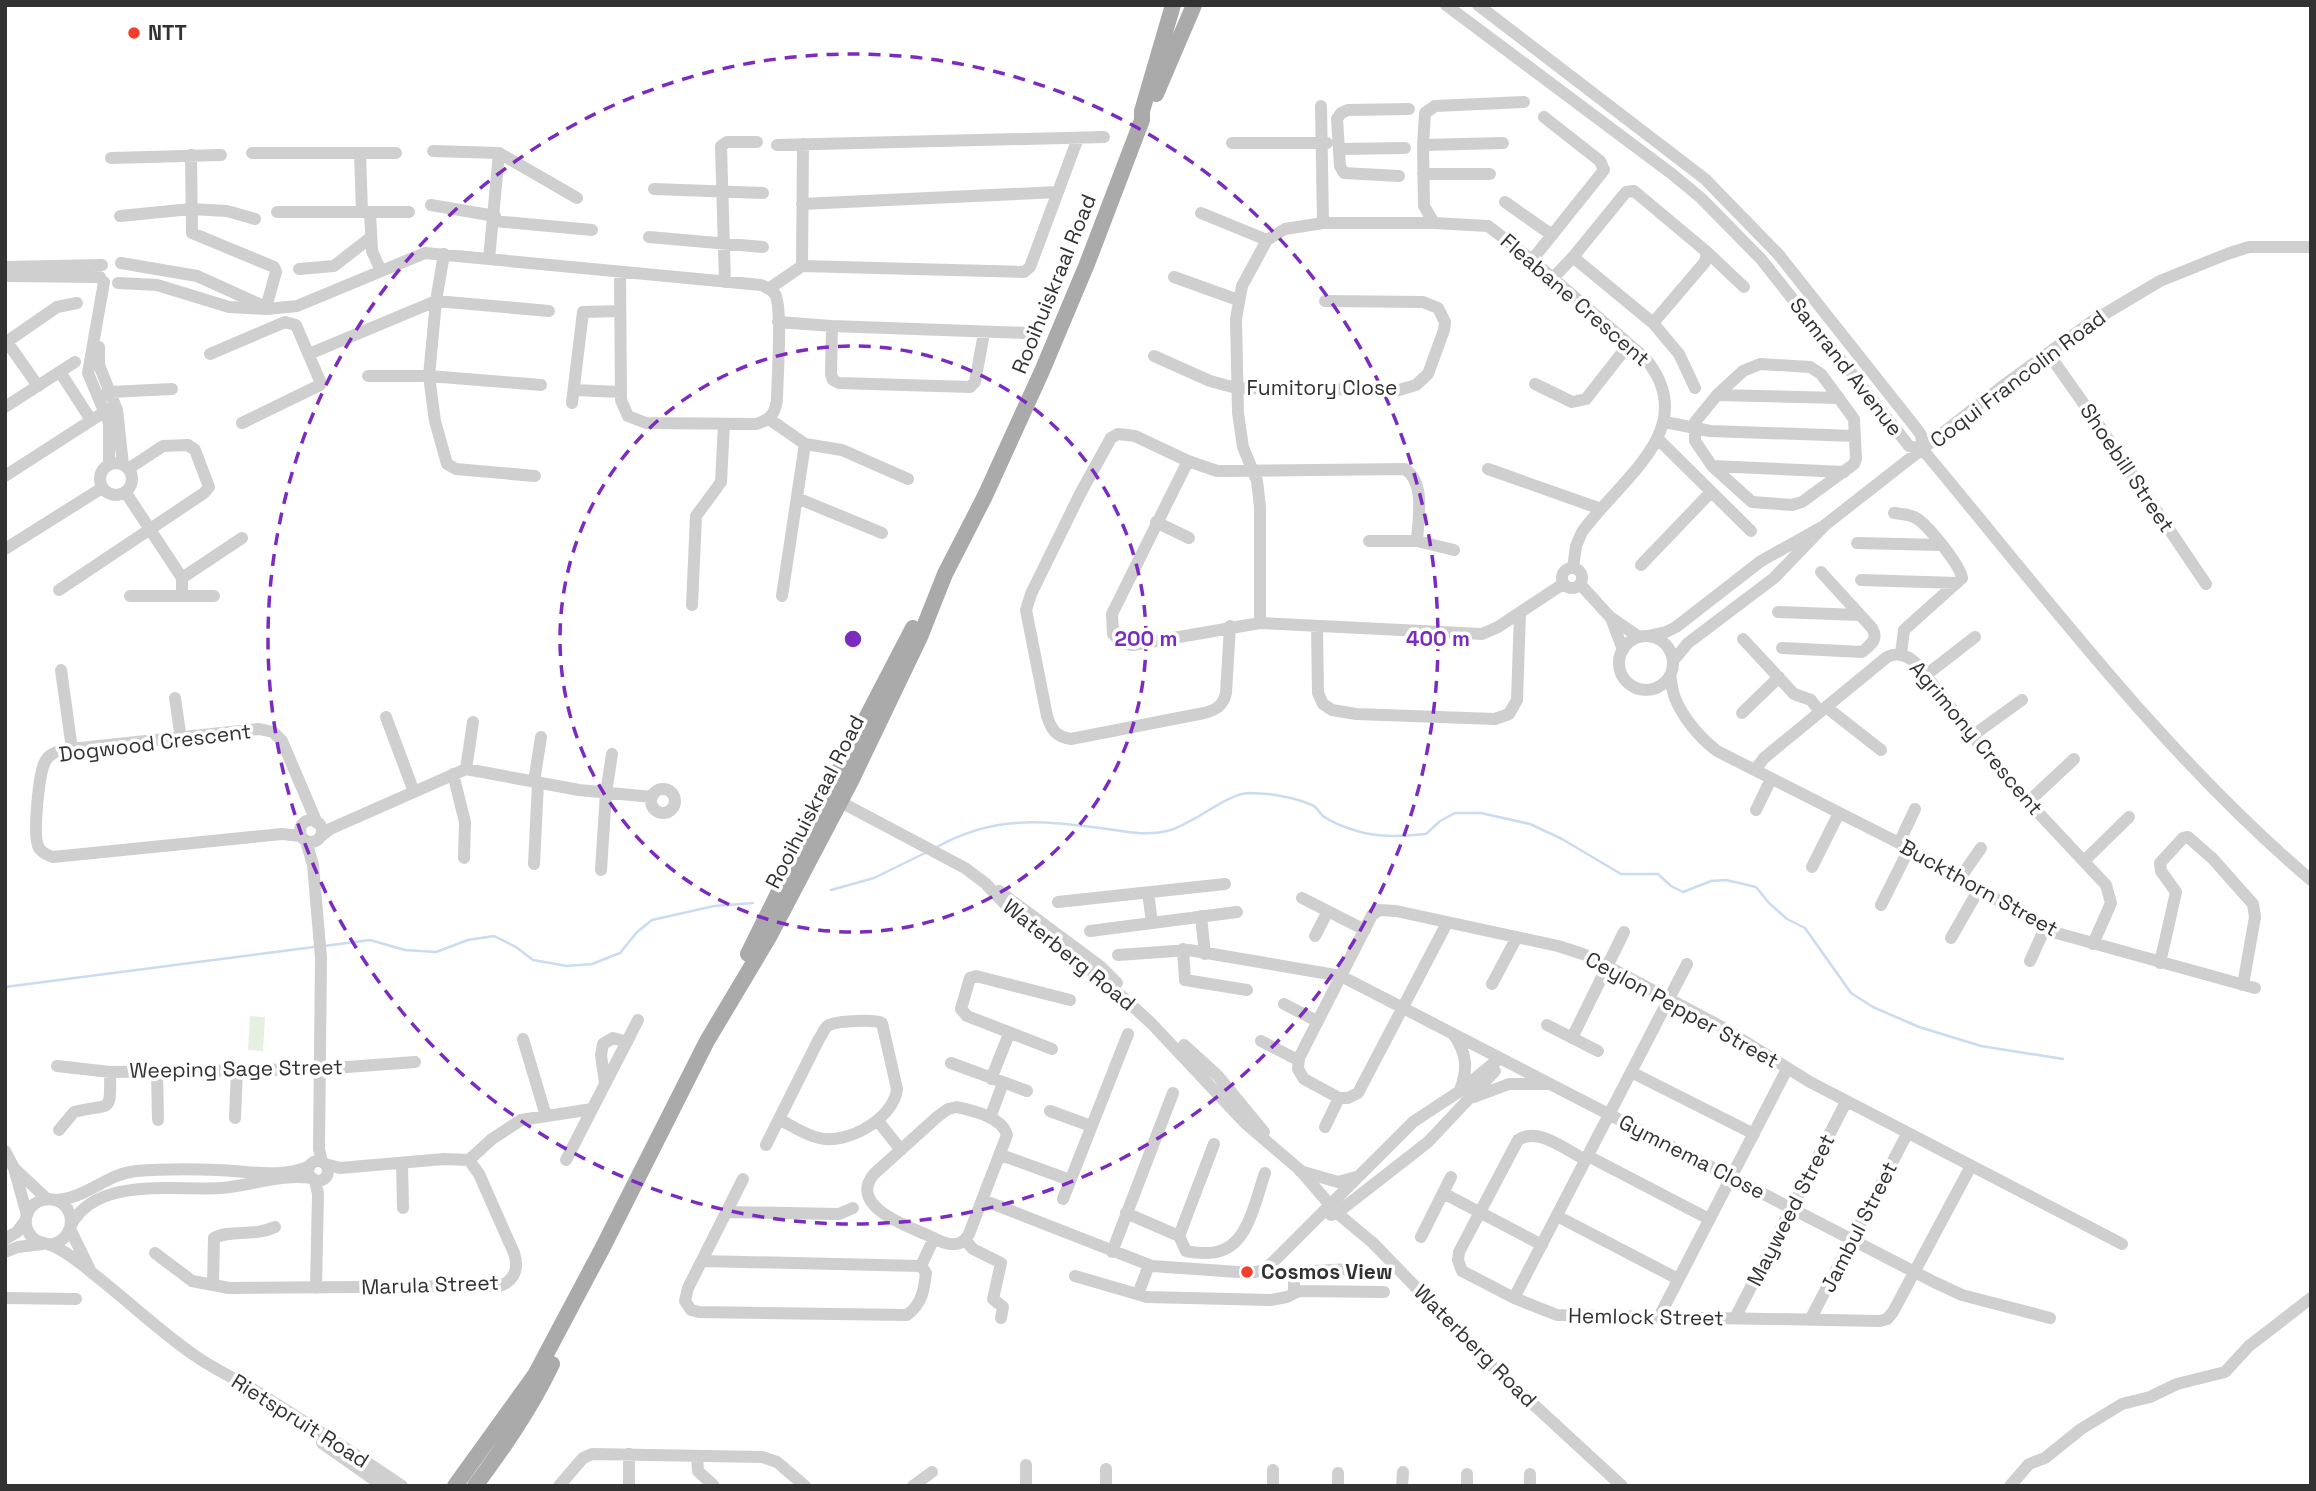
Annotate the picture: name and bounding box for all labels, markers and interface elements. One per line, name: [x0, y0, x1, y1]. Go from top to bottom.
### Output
place label: NTT: [148, 19, 187, 46]
marker: NTT: [126, 25, 142, 41]
street label: Rooihuiskraal Road: [1005, 190, 1102, 378]
street label: Fleabane Crescent: [1495, 227, 1656, 372]
street label: Samrand Avenue: [1784, 292, 1909, 441]
street label: Coqui Francolin Road: [1925, 304, 2111, 453]
street label: Fumitory Close: [1247, 374, 1397, 401]
street label: Shoebill Street: [2074, 398, 2180, 537]
text: 200 m: [1115, 625, 1177, 652]
text: 400 m: [1406, 625, 1470, 652]
centre of rings: [841, 627, 865, 651]
street label: Agrimony Crescent: [1904, 655, 2049, 820]
street label: Rooihuiskraal Road: [759, 710, 870, 893]
street label: Dogwood Crescent: [57, 717, 253, 768]
street label: Buckthorn Street: [1896, 833, 2063, 942]
street label: Waterberg Road: [997, 893, 1141, 1016]
street label: Ceylon Pepper Street: [1581, 945, 1784, 1074]
street label: Weeping Sage Street: [129, 1053, 343, 1084]
street label: Gymnema Close: [1614, 1108, 1770, 1205]
street label: Mayweed Street: [1741, 1129, 1841, 1290]
street label: Jambul Street: [1814, 1157, 1903, 1297]
place label: Cosmos View: [1261, 1258, 1392, 1285]
marker: Cosmos View: [1239, 1264, 1255, 1280]
street label: Marula Street: [361, 1269, 499, 1300]
street label: Waterberg Road: [1408, 1278, 1543, 1413]
street label: Hemlock Street: [1568, 1302, 1724, 1331]
street label: Rietspruit Road: [226, 1367, 374, 1474]

